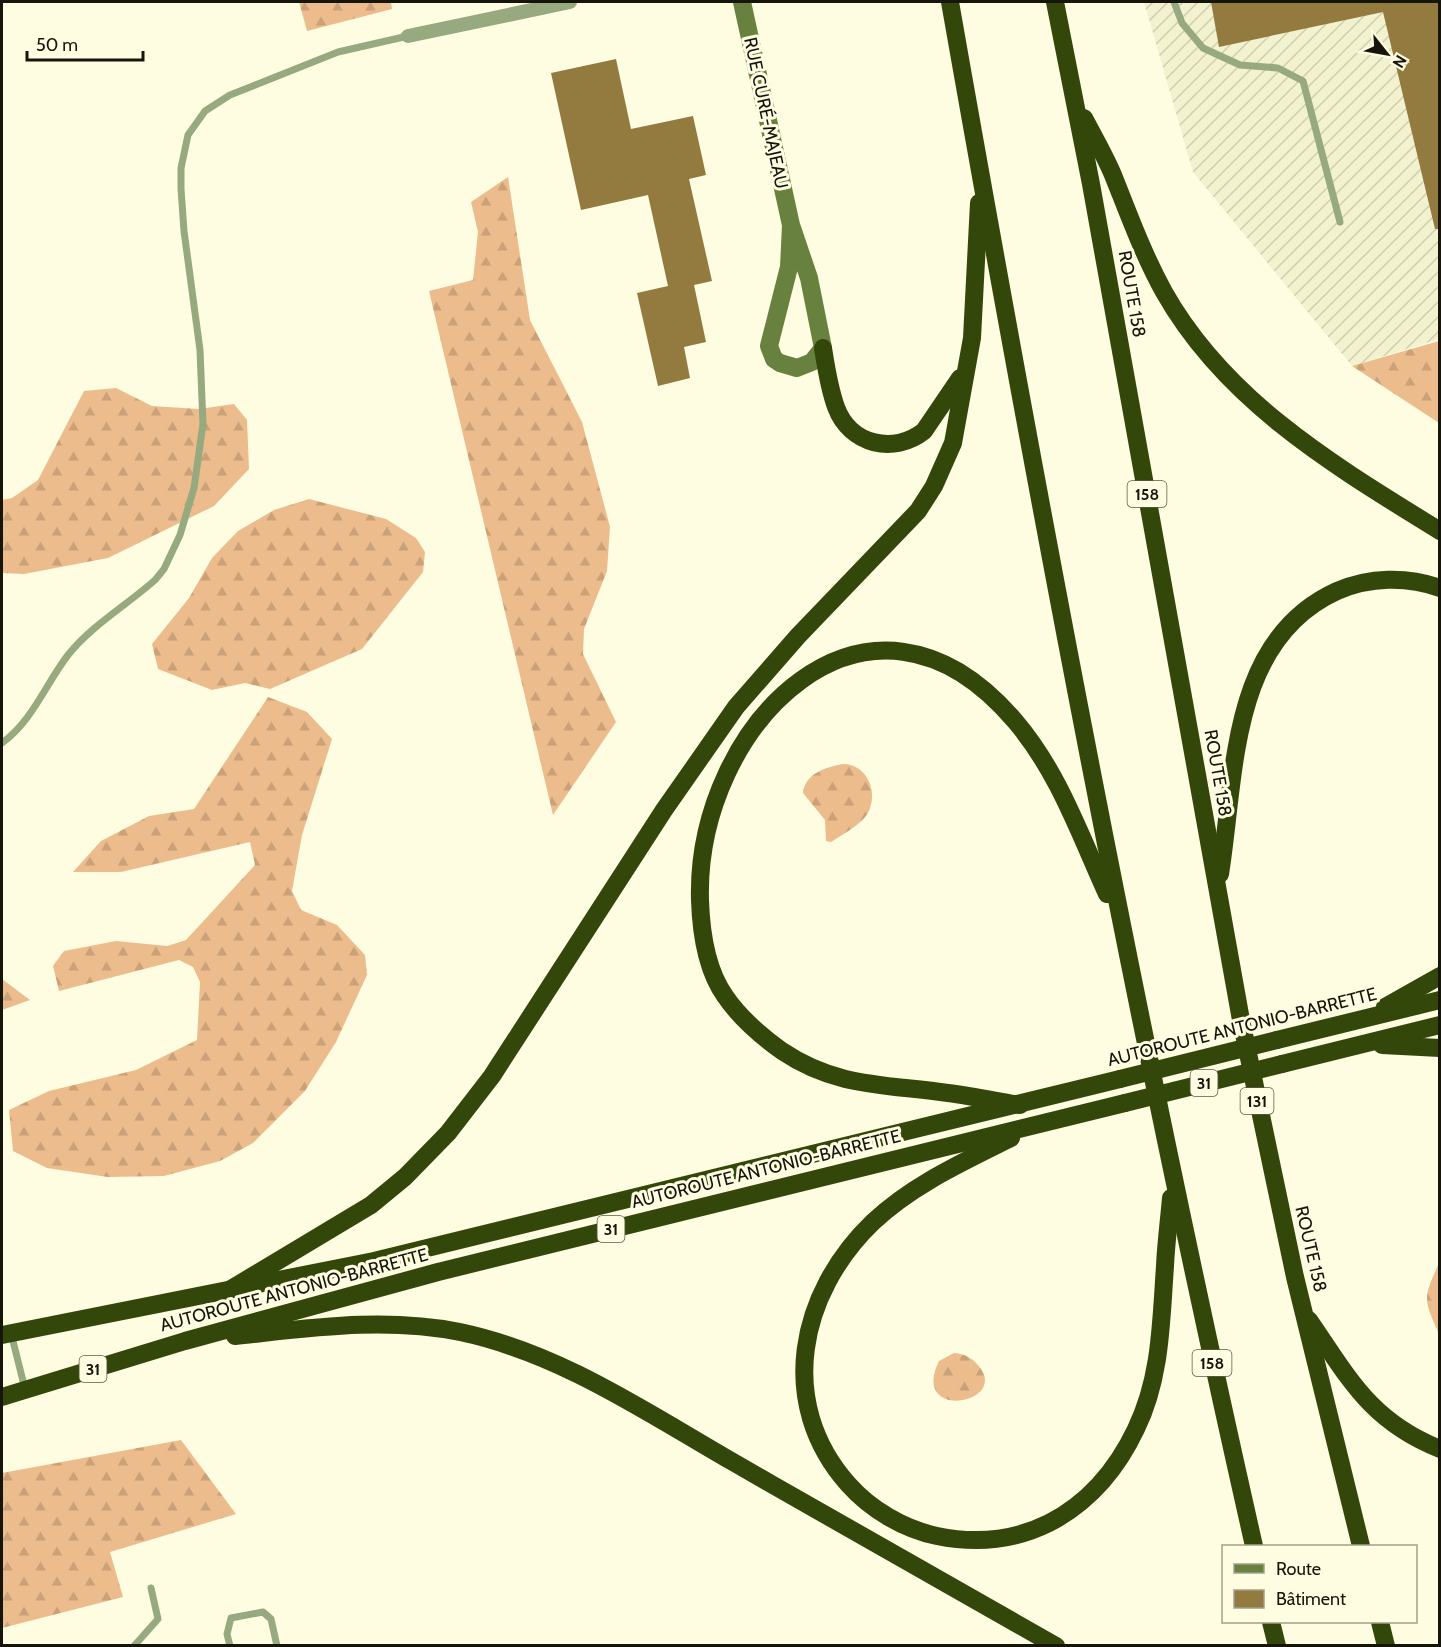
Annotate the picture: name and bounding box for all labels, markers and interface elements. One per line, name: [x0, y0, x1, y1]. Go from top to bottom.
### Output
scale bar: [27, 24, 142, 62]
north arrow: [1357, 24, 1417, 84]
text: 50 m: [36, 34, 78, 56]
street label: RUE CURÉ-MAJEAU: [739, 35, 793, 191]
text: N: [1388, 52, 1410, 71]
street label: ROUTE 158: [1114, 249, 1150, 339]
road number: 158: [1128, 481, 1166, 507]
street label: ROUTE 158: [1200, 728, 1236, 818]
street label: AUTOROUTE ANTONIO-BARRETTE: [1105, 983, 1379, 1071]
road number: 31: [1190, 1070, 1218, 1096]
road number: 131: [1240, 1088, 1274, 1114]
street label: AUTOROUTE ANTONIO-BARRETTE: [629, 1125, 903, 1213]
street label: ROUTE 158: [1290, 1204, 1332, 1294]
road number: 31: [598, 1216, 624, 1242]
street label: AUTOROUTE ANTONIO-BARRETTE: [158, 1244, 430, 1336]
road number: 158: [1192, 1350, 1232, 1376]
road number: 31: [80, 1356, 106, 1382]
legend: [1222, 1545, 1417, 1623]
text: Route: [1276, 1558, 1321, 1580]
text: Bâtiment: [1276, 1588, 1346, 1610]

